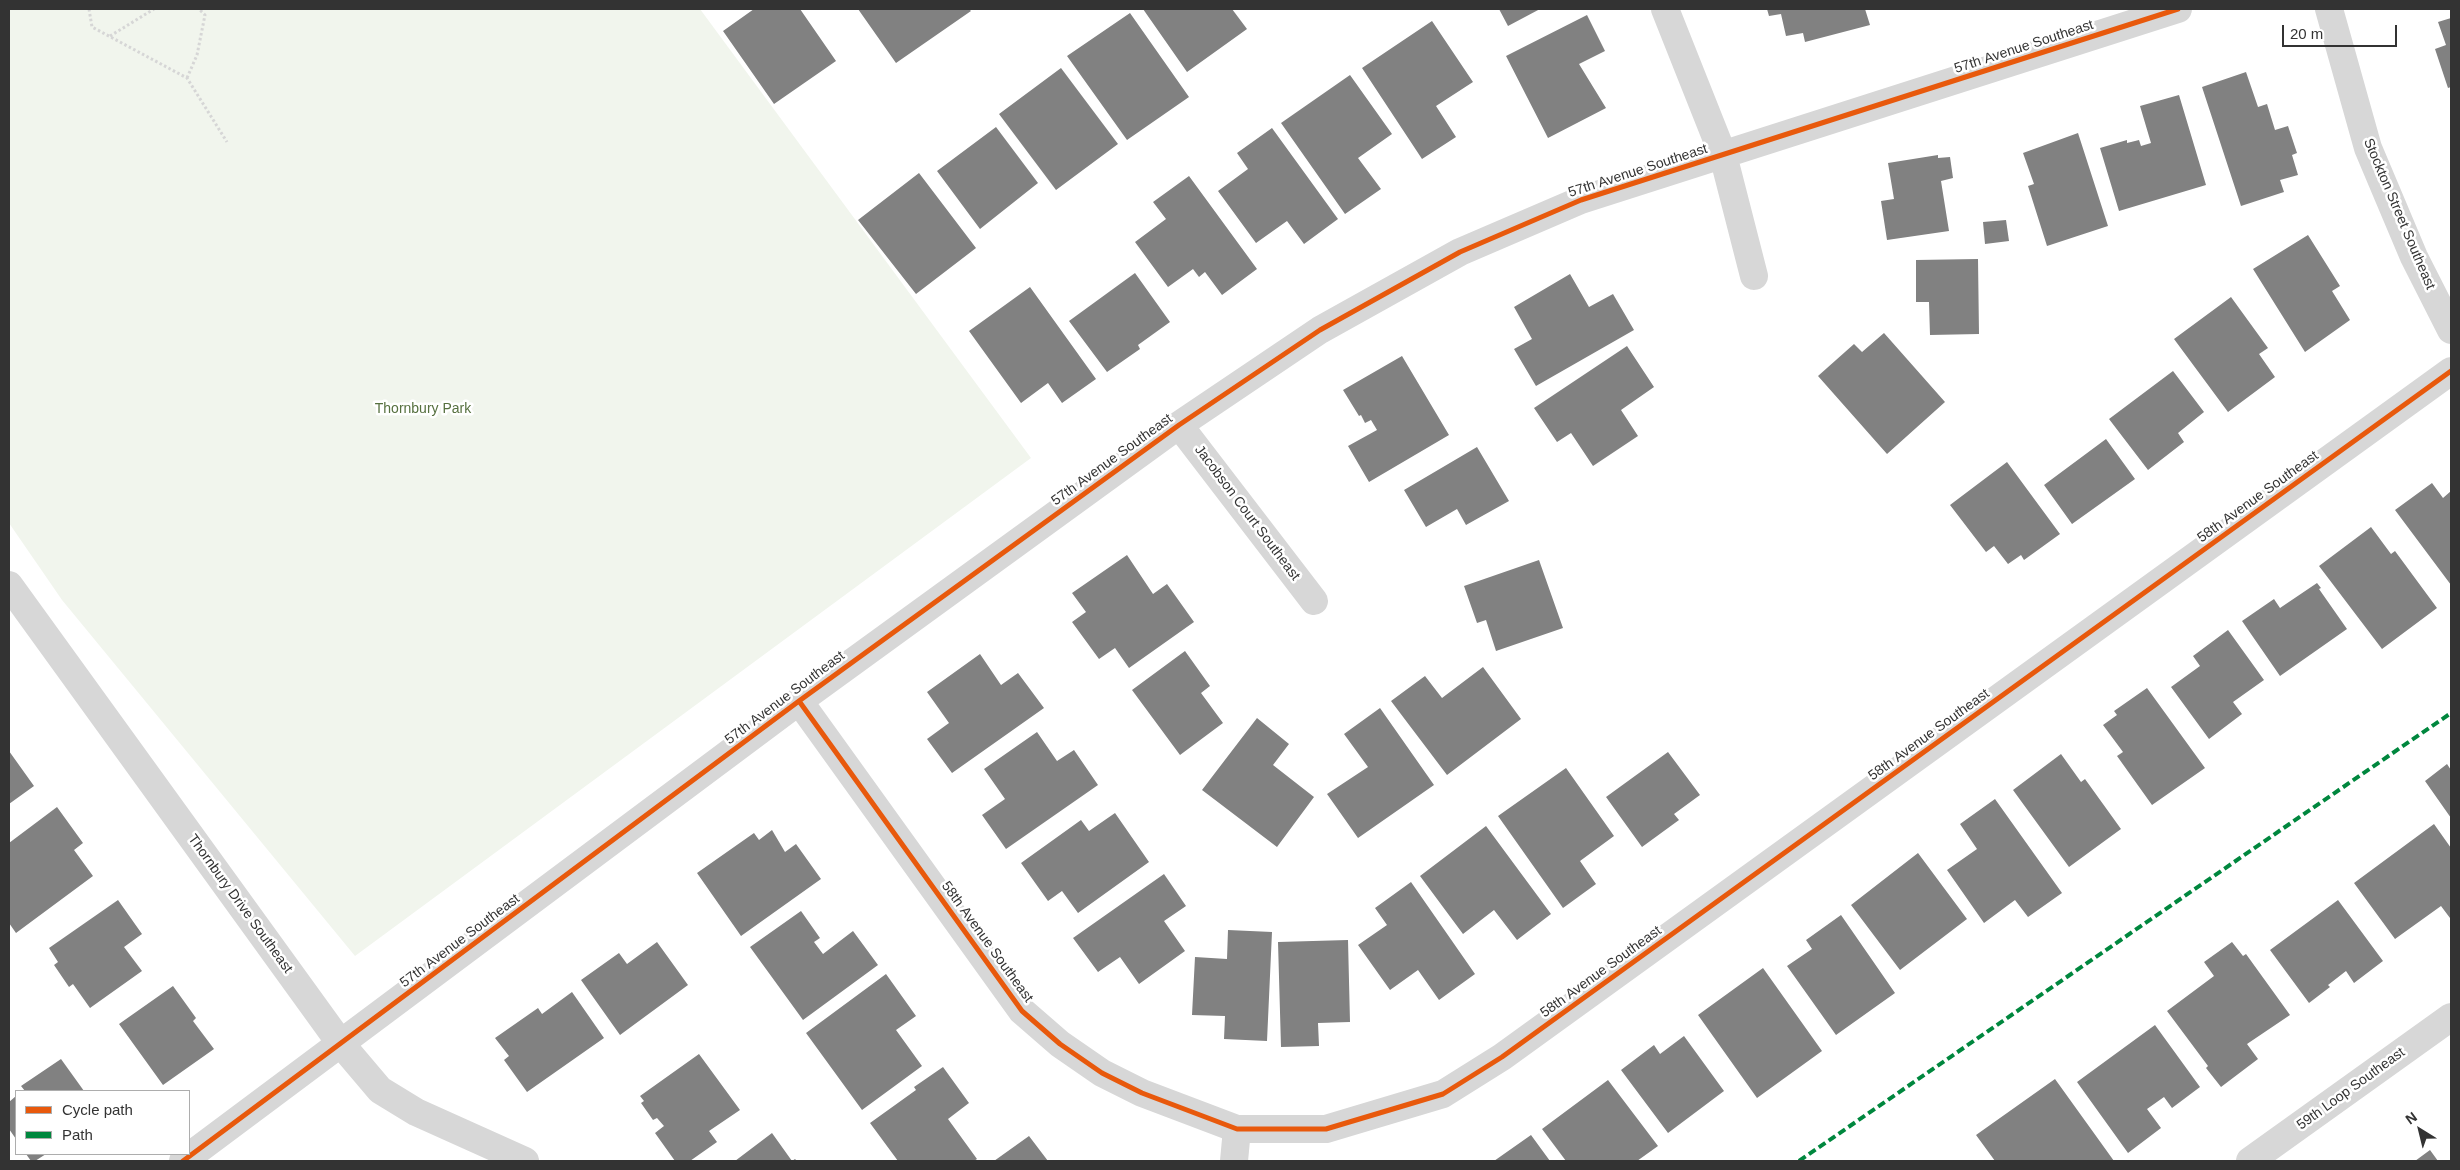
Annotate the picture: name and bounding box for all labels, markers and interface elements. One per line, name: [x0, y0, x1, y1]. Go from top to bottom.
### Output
scale bar: [2285, 15, 2400, 47]
street label: 57th Avenue Southeast: [1952, 17, 2096, 77]
text: 20 m: [2290, 25, 2323, 42]
street label: Stockton Street Southeast: [2359, 136, 2439, 292]
street label: 57th Avenue Southeast: [1566, 141, 1710, 201]
park label: Thornbury Park: [375, 401, 471, 417]
street label: 57th Avenue Southeast: [1048, 411, 1176, 509]
street label: Jacobson Court Southeast: [1191, 442, 1303, 584]
street label: 58th Avenue Southeast: [2194, 448, 2322, 546]
street label: 57th Avenue Southeast: [722, 648, 848, 748]
street label: 58th Avenue Southeast: [1865, 686, 1993, 784]
street label: Thornbury Drive Southeast: [184, 831, 296, 977]
street label: 58th Avenue Southeast: [938, 878, 1036, 1006]
street label: 57th Avenue Southeast: [397, 891, 523, 991]
street label: 58th Avenue Southeast: [1537, 923, 1665, 1021]
street label: 59th Loop Southeast: [2294, 1044, 2408, 1134]
legend: [15, 1090, 190, 1155]
text: Cycle path: [62, 1101, 133, 1118]
north arrow: [2395, 1105, 2445, 1155]
text: N: [2402, 1108, 2420, 1127]
text: Path: [62, 1126, 93, 1143]

